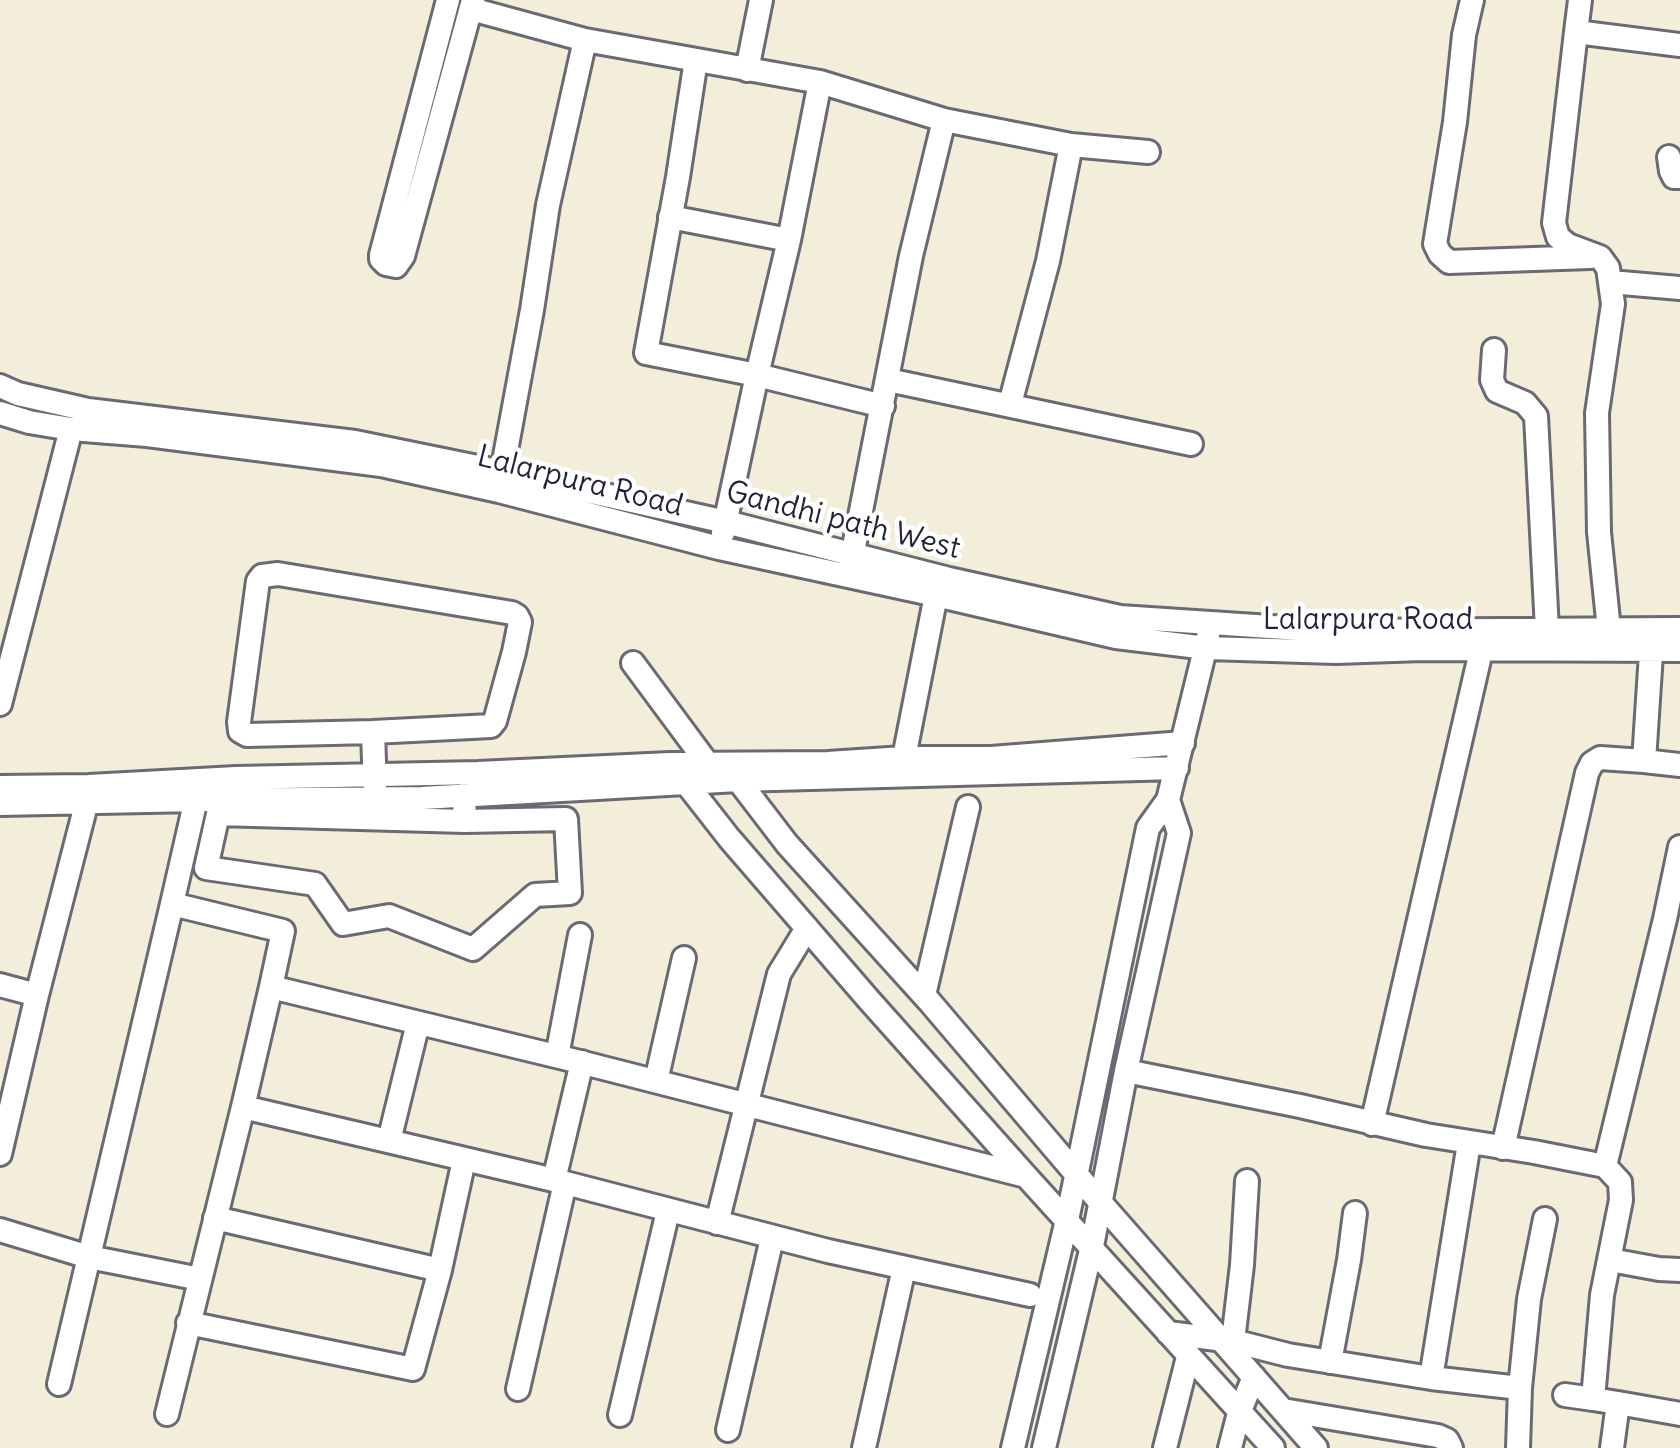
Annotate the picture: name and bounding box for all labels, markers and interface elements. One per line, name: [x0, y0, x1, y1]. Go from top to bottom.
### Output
street label: Lalarpura Road: [474, 439, 686, 525]
street label: Gandhi path West: [722, 475, 964, 567]
street label: Lalarpura Road: [1263, 602, 1473, 638]

